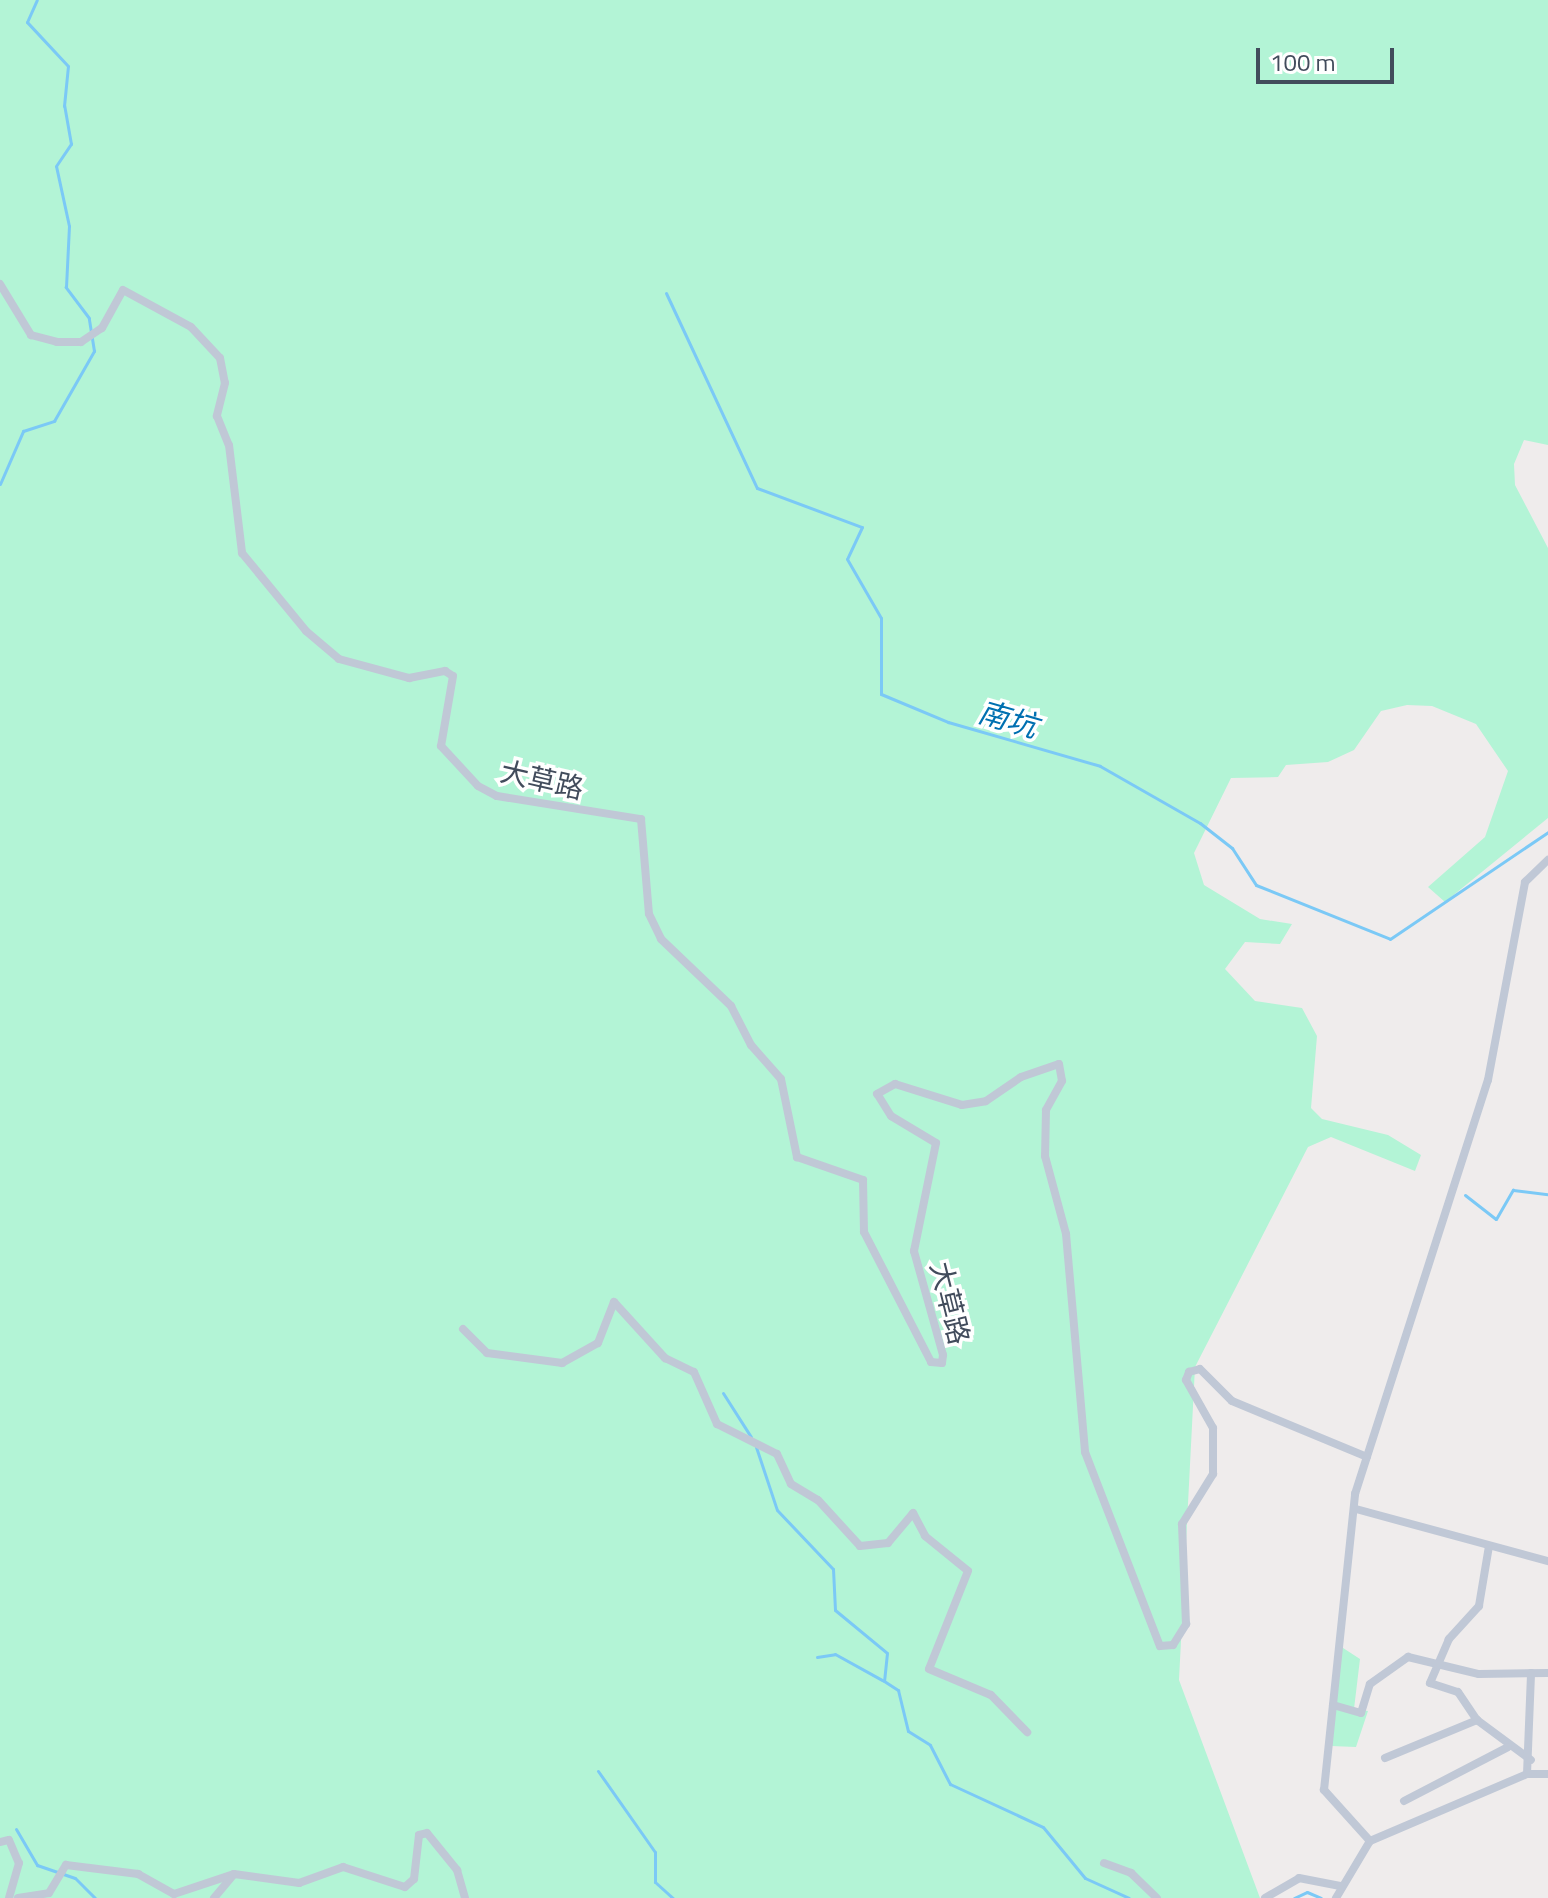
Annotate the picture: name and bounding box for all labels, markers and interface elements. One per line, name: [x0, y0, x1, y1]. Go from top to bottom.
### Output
scale bar: [1260, 32, 1398, 82]
text: 100 m: [1270, 44, 1336, 80]
water label: 南坑: [974, 693, 1042, 745]
street label: 大草路: [497, 754, 587, 806]
street label: 大草路: [924, 1258, 976, 1348]

